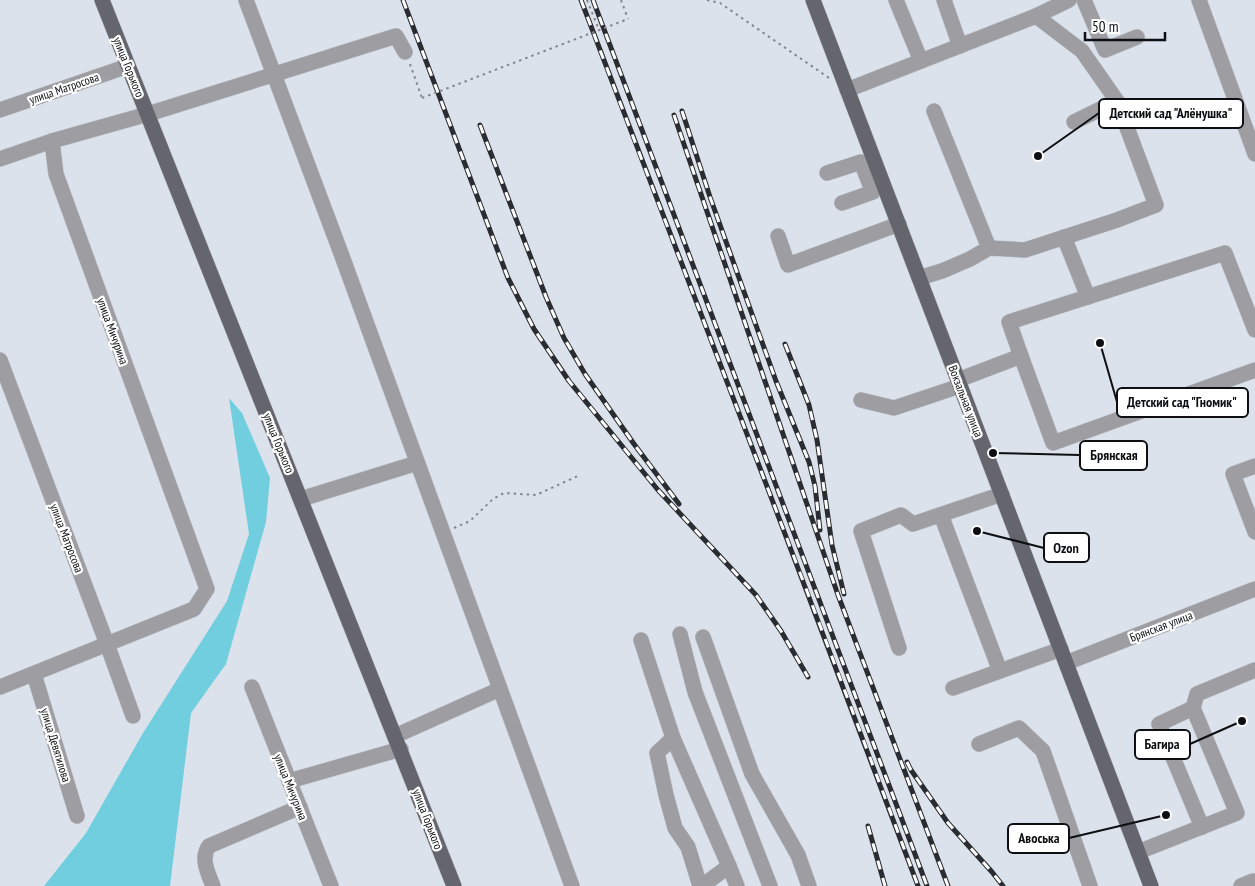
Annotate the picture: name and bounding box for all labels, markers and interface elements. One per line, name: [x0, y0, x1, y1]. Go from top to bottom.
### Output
scale bar: [1085, 10, 1165, 42]
text: 50 m: [1092, 17, 1118, 36]
street label: улица Горького: [110, 35, 148, 99]
street label: улица Матросова: [27, 69, 101, 107]
callout: Детский сад "Алёнушка": [1099, 99, 1243, 128]
text: Детский сад "Алёнушка": [1109, 104, 1233, 122]
street label: улица Мичурина: [94, 296, 132, 367]
street label: Вокзальная улица: [945, 363, 987, 439]
callout: Детский сад "Гномик": [1117, 388, 1248, 417]
text: Детский сад "Гномик": [1127, 393, 1237, 411]
street label: улица Горького: [260, 411, 298, 475]
callout: Брянская: [1080, 441, 1147, 470]
text: Брянская: [1090, 446, 1138, 464]
street label: улица Матросова: [47, 501, 87, 575]
callout: Ozon: [1044, 533, 1089, 562]
text: Ozon: [1053, 539, 1079, 557]
street label: Брянская улица: [1128, 607, 1195, 645]
street label: улица Девятилова: [38, 706, 74, 784]
callout: Багира: [1135, 730, 1190, 759]
text: Багира: [1144, 735, 1180, 753]
street label: улица Мичурина: [271, 752, 311, 822]
street label: улица Горького: [410, 787, 446, 851]
callout: Авоська: [1008, 824, 1069, 853]
text: Авоська: [1017, 829, 1060, 847]

